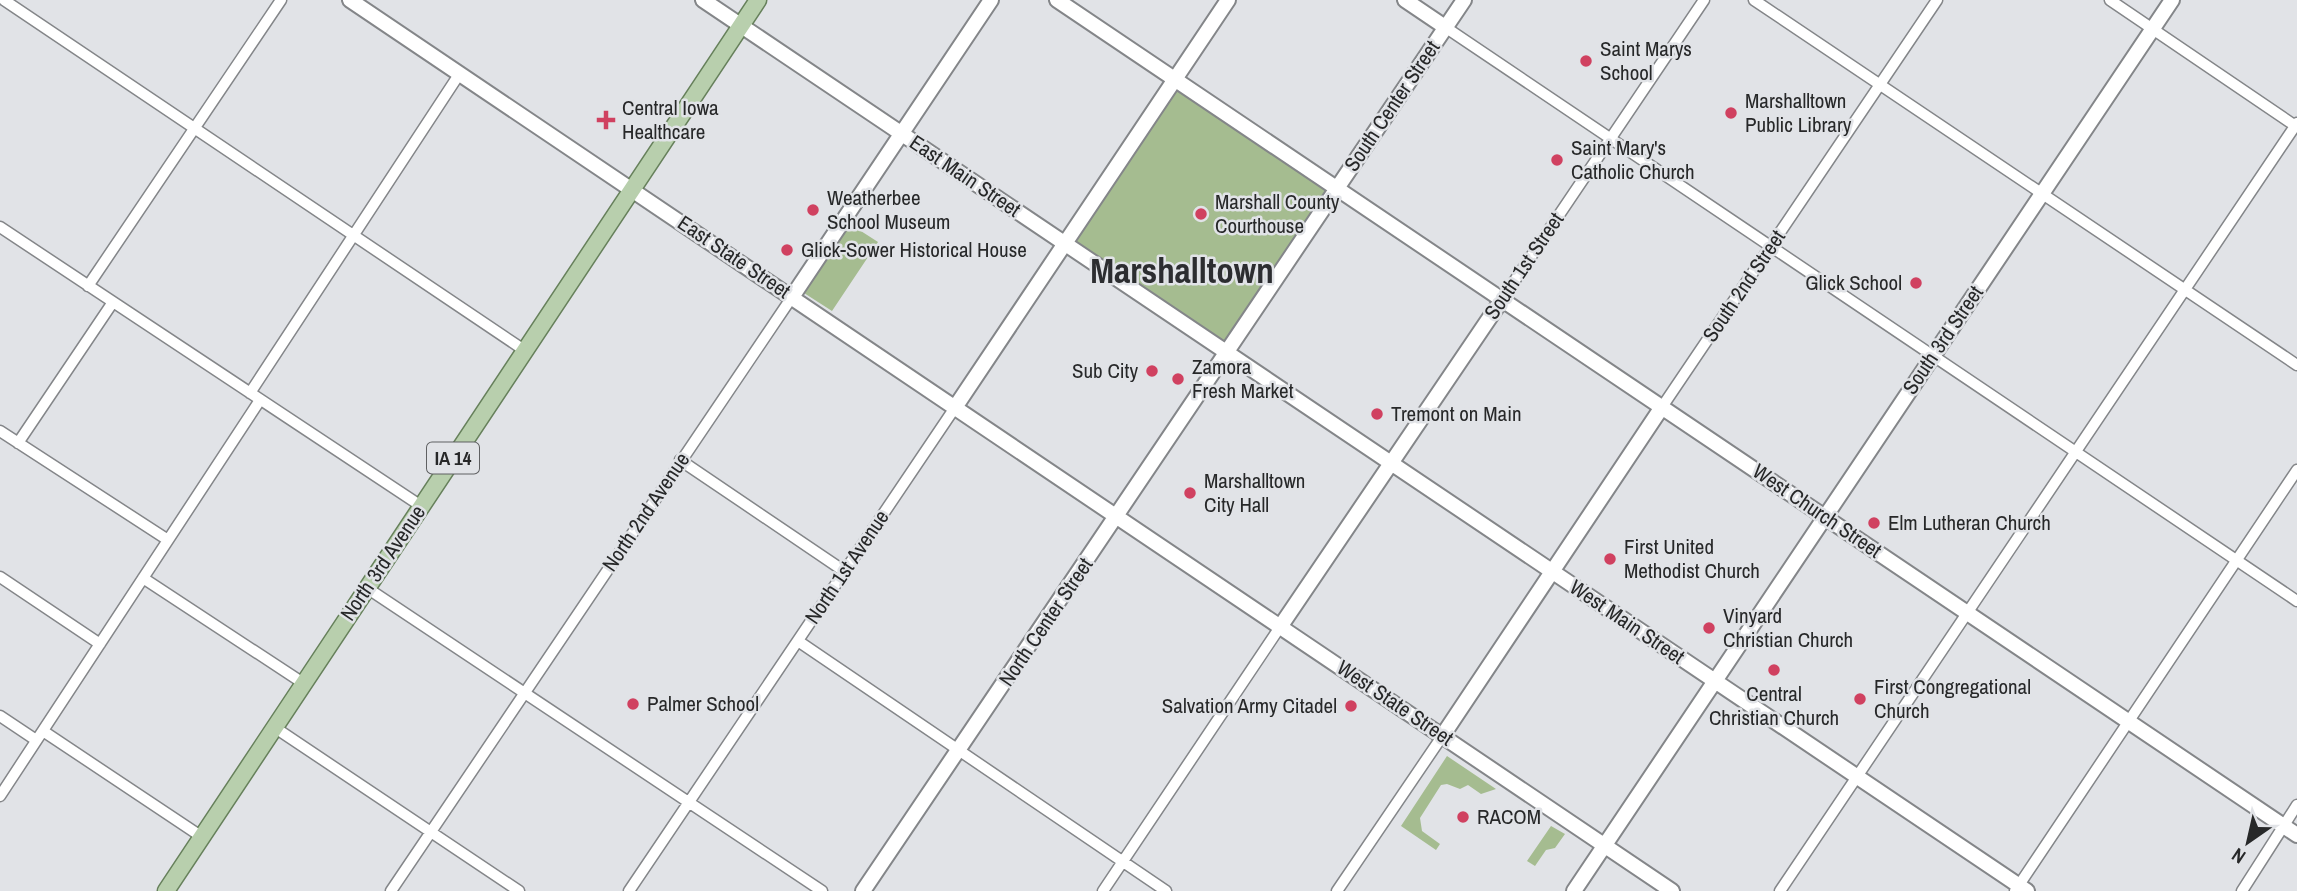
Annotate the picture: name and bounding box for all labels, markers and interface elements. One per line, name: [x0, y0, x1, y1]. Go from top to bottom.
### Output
street label: South Center Street: [1337, 34, 1446, 177]
place label: Saint Marys School: [1600, 34, 1692, 87]
marker: Saint Marys School: [1578, 53, 1594, 69]
place label: Marshalltown Public Library: [1745, 86, 1852, 139]
place label: Central Iowa Healthcare: [622, 93, 719, 146]
marker: Marshalltown Public Library: [1723, 105, 1739, 121]
marker: Central Iowa Healthcare: [596, 110, 616, 130]
street label: East Main Street: [904, 128, 1027, 224]
place label: Saint Mary's Catholic Church: [1571, 133, 1694, 186]
marker: Saint Mary's Catholic Church: [1549, 152, 1565, 168]
place label: Weatherbee School Museum: [827, 183, 950, 236]
place label: Marshall County Courthouse: [1215, 187, 1340, 240]
marker: Weatherbee School Museum: [805, 202, 821, 218]
marker: Marshall County Courthouse: [1193, 206, 1209, 222]
street label: South 1st Street: [1477, 206, 1570, 325]
street label: East State Street: [672, 208, 797, 305]
street label: South 2nd Street: [1695, 224, 1792, 347]
place label: Glick-Sower Historical House: [801, 235, 1027, 264]
marker: Glick-Sower Historical House: [779, 242, 795, 258]
district label: Marshalltown: [1090, 247, 1274, 294]
place label: Glick School: [1805, 268, 1902, 297]
marker: Glick School: [1908, 275, 1924, 291]
street label: South 3rd Street: [1895, 279, 1990, 400]
place label: Zamora Fresh Market: [1192, 352, 1294, 405]
place label: Sub City: [1072, 356, 1138, 385]
marker: Sub City: [1144, 363, 1160, 379]
marker: Zamora Fresh Market: [1170, 371, 1186, 387]
place label: Tremont on Main: [1391, 399, 1522, 428]
marker: Tremont on Main: [1369, 406, 1385, 422]
road number: IA 14: [427, 442, 479, 474]
street label: North 2nd Avenue: [595, 447, 696, 577]
street label: West Church Street: [1747, 457, 1888, 565]
place label: Marshalltown City Hall: [1204, 466, 1305, 519]
marker: Marshalltown City Hall: [1182, 485, 1198, 501]
street label: North 3rd Avenue: [333, 499, 432, 626]
street label: North 1st Avenue: [798, 504, 895, 629]
place label: Elm Lutheran Church: [1888, 508, 2051, 537]
marker: Elm Lutheran Church: [1866, 515, 1882, 531]
place label: First United Methodist Church: [1624, 532, 1760, 585]
marker: First United Methodist Church: [1602, 551, 1618, 567]
street label: North Center Street: [992, 552, 1099, 692]
street label: West Main Street: [1564, 572, 1691, 671]
place label: Vinyard Christian Church: [1723, 601, 1853, 654]
marker: Vinyard Christian Church: [1701, 620, 1717, 636]
street label: West State Street: [1331, 653, 1459, 752]
marker: Central Christian Church: [1766, 662, 1782, 678]
place label: First Congregational Church: [1874, 672, 2031, 725]
place label: Central Christian Church: [1709, 679, 1839, 732]
place label: Palmer School: [647, 689, 759, 718]
place label: Salvation Army Citadel: [1162, 691, 1337, 720]
marker: First Congregational Church: [1852, 691, 1868, 707]
marker: Palmer School: [625, 696, 641, 712]
marker: Salvation Army Citadel: [1343, 698, 1359, 714]
place label: RACOM: [1477, 802, 1541, 831]
north arrow: [2213, 807, 2283, 877]
marker: RACOM: [1455, 809, 1471, 825]
text: N: [2227, 842, 2250, 870]

